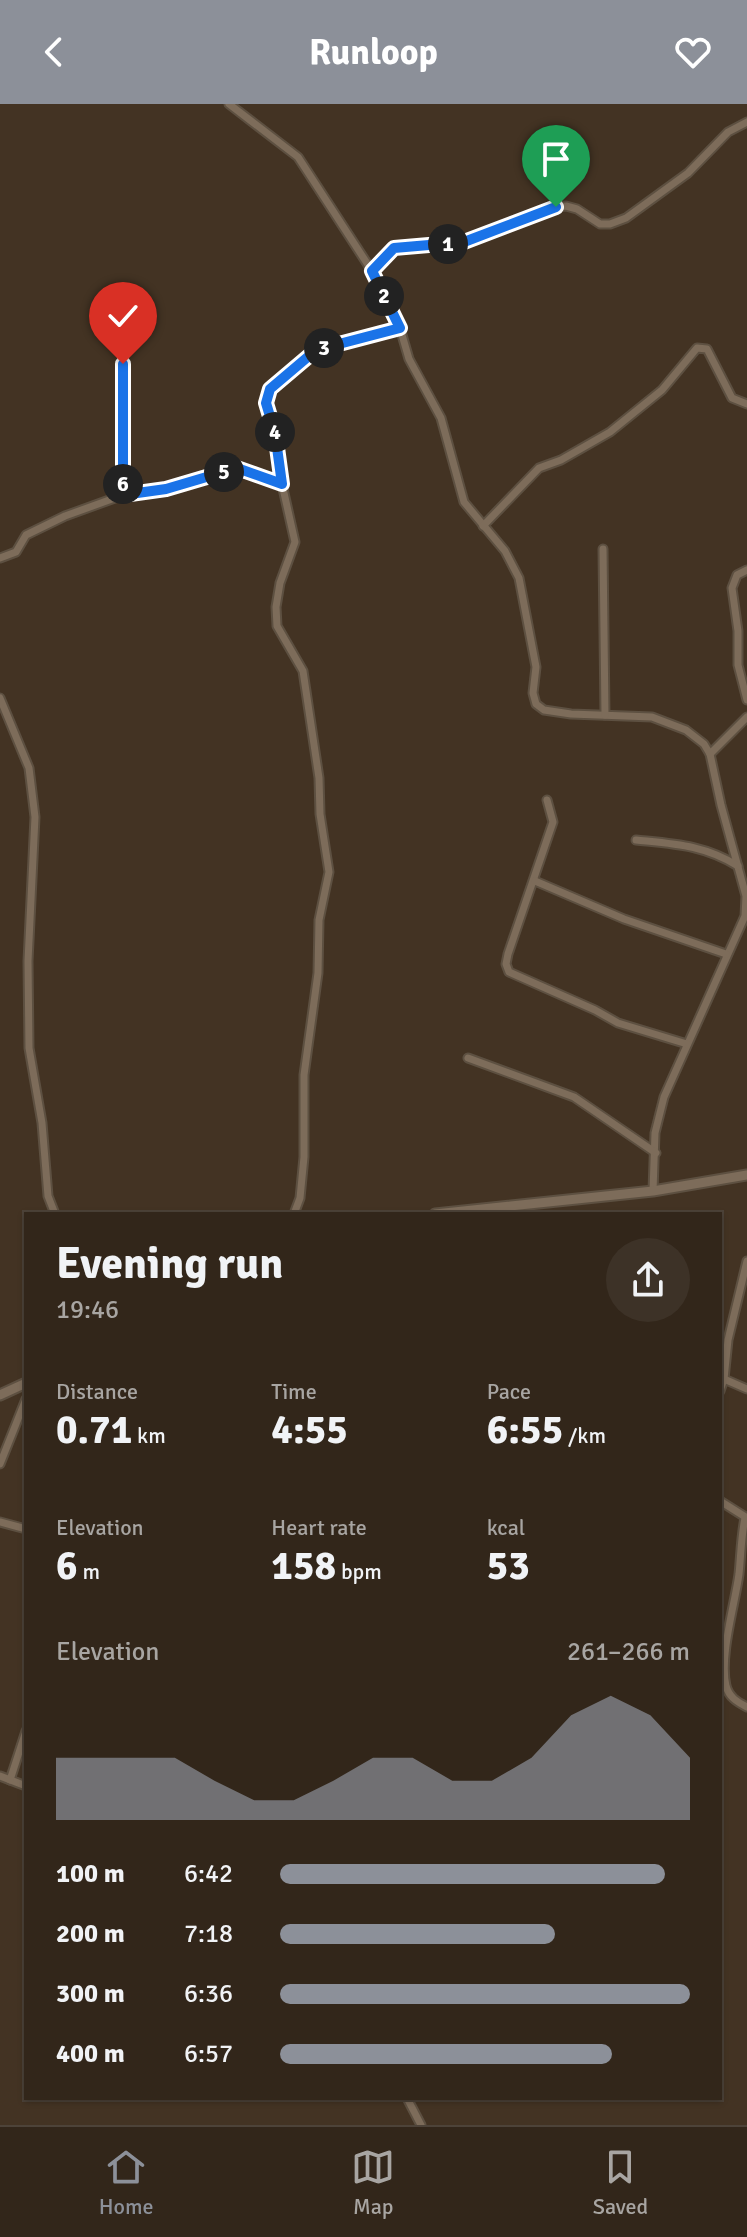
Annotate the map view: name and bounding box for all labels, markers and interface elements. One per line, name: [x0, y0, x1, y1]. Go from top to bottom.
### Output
icon: back: [32, 30, 76, 74]
text: Runloop: [309, 30, 438, 75]
icon: heart: [671, 30, 715, 74]
pin: [522, 125, 590, 207]
icon: arrive: [534, 137, 578, 181]
pin: 1: [428, 224, 468, 264]
text: 1: [442, 230, 454, 257]
pin: 2: [364, 276, 404, 316]
pin: [89, 282, 157, 364]
text: 2: [378, 282, 390, 309]
icon: check: [101, 294, 145, 338]
pin: 3: [304, 328, 344, 368]
text: 3: [318, 334, 330, 361]
pin: 4: [255, 412, 295, 452]
text: 4: [269, 418, 281, 445]
pin: 5: [204, 452, 244, 492]
text: 5: [218, 458, 230, 485]
pin: 6: [103, 464, 143, 504]
text: 6: [117, 470, 129, 497]
text: Evening run: [56, 1237, 283, 1291]
button: share: [606, 1238, 690, 1322]
text: 19:46: [56, 1294, 119, 1326]
text: Distance: [56, 1378, 138, 1405]
text: Time: [271, 1378, 317, 1405]
text: Pace: [487, 1378, 531, 1405]
text: 0.71: [56, 1405, 132, 1455]
text: 4:55: [271, 1405, 348, 1455]
text: 6:55: [487, 1405, 563, 1455]
text: km: [132, 1422, 166, 1449]
text: /km: [563, 1422, 606, 1449]
text: Elevation: [56, 1514, 144, 1541]
text: Heart rate: [271, 1514, 367, 1541]
text: kcal: [487, 1514, 525, 1541]
text: 6: [56, 1541, 78, 1591]
text: 158: [271, 1541, 336, 1591]
text: 53: [487, 1541, 530, 1591]
text: m: [78, 1558, 100, 1585]
text: bpm: [336, 1558, 382, 1585]
text: Elevation: [56, 1636, 160, 1668]
text: 261–266 m: [567, 1636, 690, 1668]
text: 100 m: [56, 1858, 125, 1890]
text: 6:42: [184, 1858, 233, 1890]
text: 200 m: [56, 1918, 125, 1950]
text: 7:18: [184, 1918, 233, 1950]
text: 300 m: [56, 1978, 125, 2010]
text: 6:36: [184, 1978, 233, 2010]
text: 400 m: [56, 2038, 125, 2070]
text: 6:57: [184, 2038, 233, 2070]
tab: Home: [99, 2145, 154, 2220]
tab: Map: [351, 2145, 395, 2220]
tab: Saved: [593, 2145, 648, 2220]

